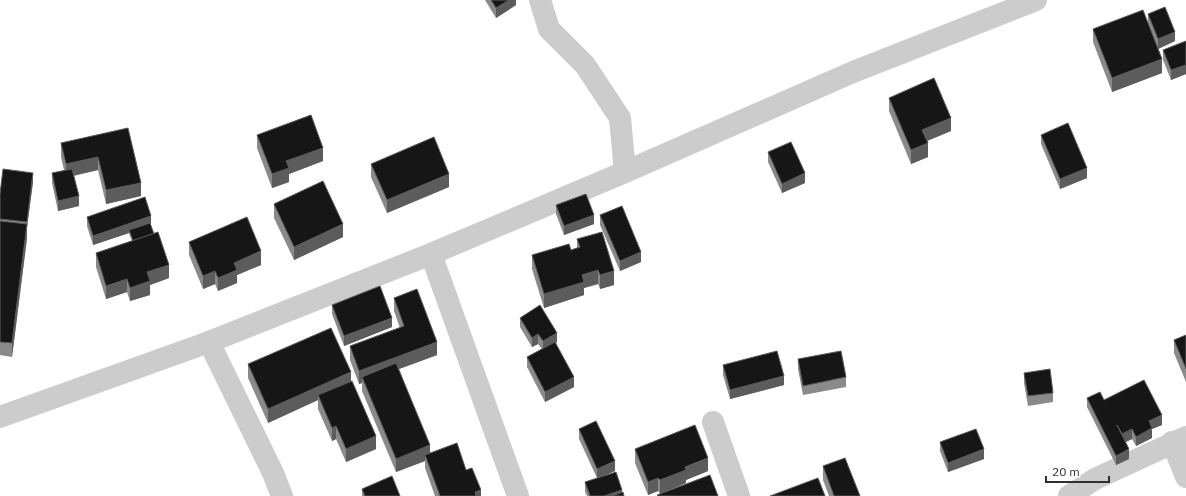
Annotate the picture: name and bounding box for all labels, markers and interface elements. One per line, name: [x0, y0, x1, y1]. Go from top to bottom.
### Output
scale bar: [1046, 458, 1109, 484]
text: 20 m: [1052, 464, 1080, 479]

